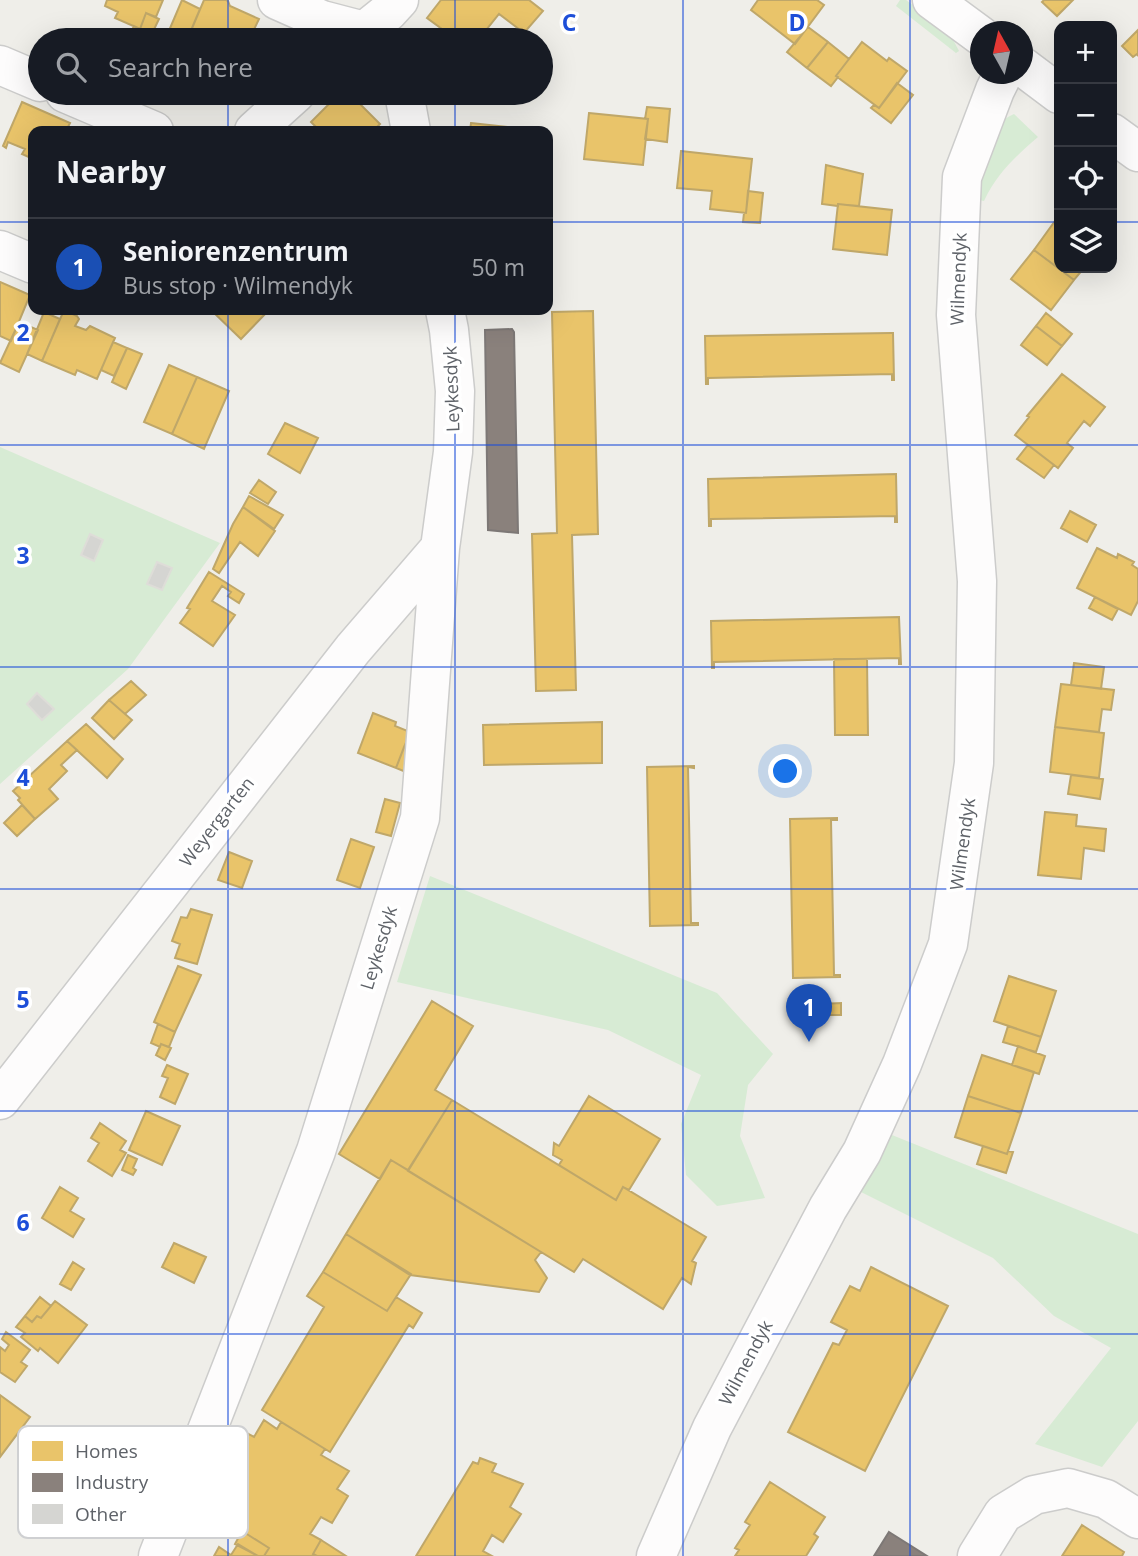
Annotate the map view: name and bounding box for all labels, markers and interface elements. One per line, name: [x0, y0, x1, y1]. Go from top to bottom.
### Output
text: C: [562, 6, 576, 38]
text: D: [788, 6, 806, 38]
north arrow: [970, 21, 1033, 84]
map controls: [1054, 21, 1117, 273]
button: +: [1054, 21, 1117, 84]
search box: [28, 28, 553, 105]
icon: search: [52, 48, 90, 86]
text: Search here: [108, 49, 253, 85]
button: −: [1054, 84, 1117, 147]
button: locate: [1054, 147, 1117, 210]
text: Nearby: [56, 151, 166, 192]
button: layers: [1054, 210, 1117, 273]
street label: Wilmendyk: [944, 232, 972, 326]
text: Seniorenzentrum: [123, 233, 349, 269]
text: 1: [72, 251, 86, 283]
text: 50 m: [471, 251, 525, 283]
text: Bus stop · Wilmendyk: [123, 269, 353, 301]
text: 2: [16, 316, 30, 348]
street label: Leykesdyk: [437, 345, 464, 433]
text: 3: [16, 539, 30, 571]
your location: [768, 754, 802, 788]
text: 4: [16, 761, 30, 793]
street label: Weyergarten: [174, 771, 259, 871]
street label: Wilmendyk: [944, 796, 980, 892]
street label: Leykesdyk: [354, 902, 402, 992]
text: 5: [16, 983, 30, 1015]
pin: 1: [786, 984, 832, 1042]
text: 6: [16, 1206, 30, 1238]
street label: Wilmendyk: [713, 1315, 778, 1409]
legend: [18, 1426, 248, 1538]
text: Homes: [75, 1438, 138, 1464]
text: Industry: [75, 1469, 149, 1495]
text: Other: [75, 1501, 127, 1527]

